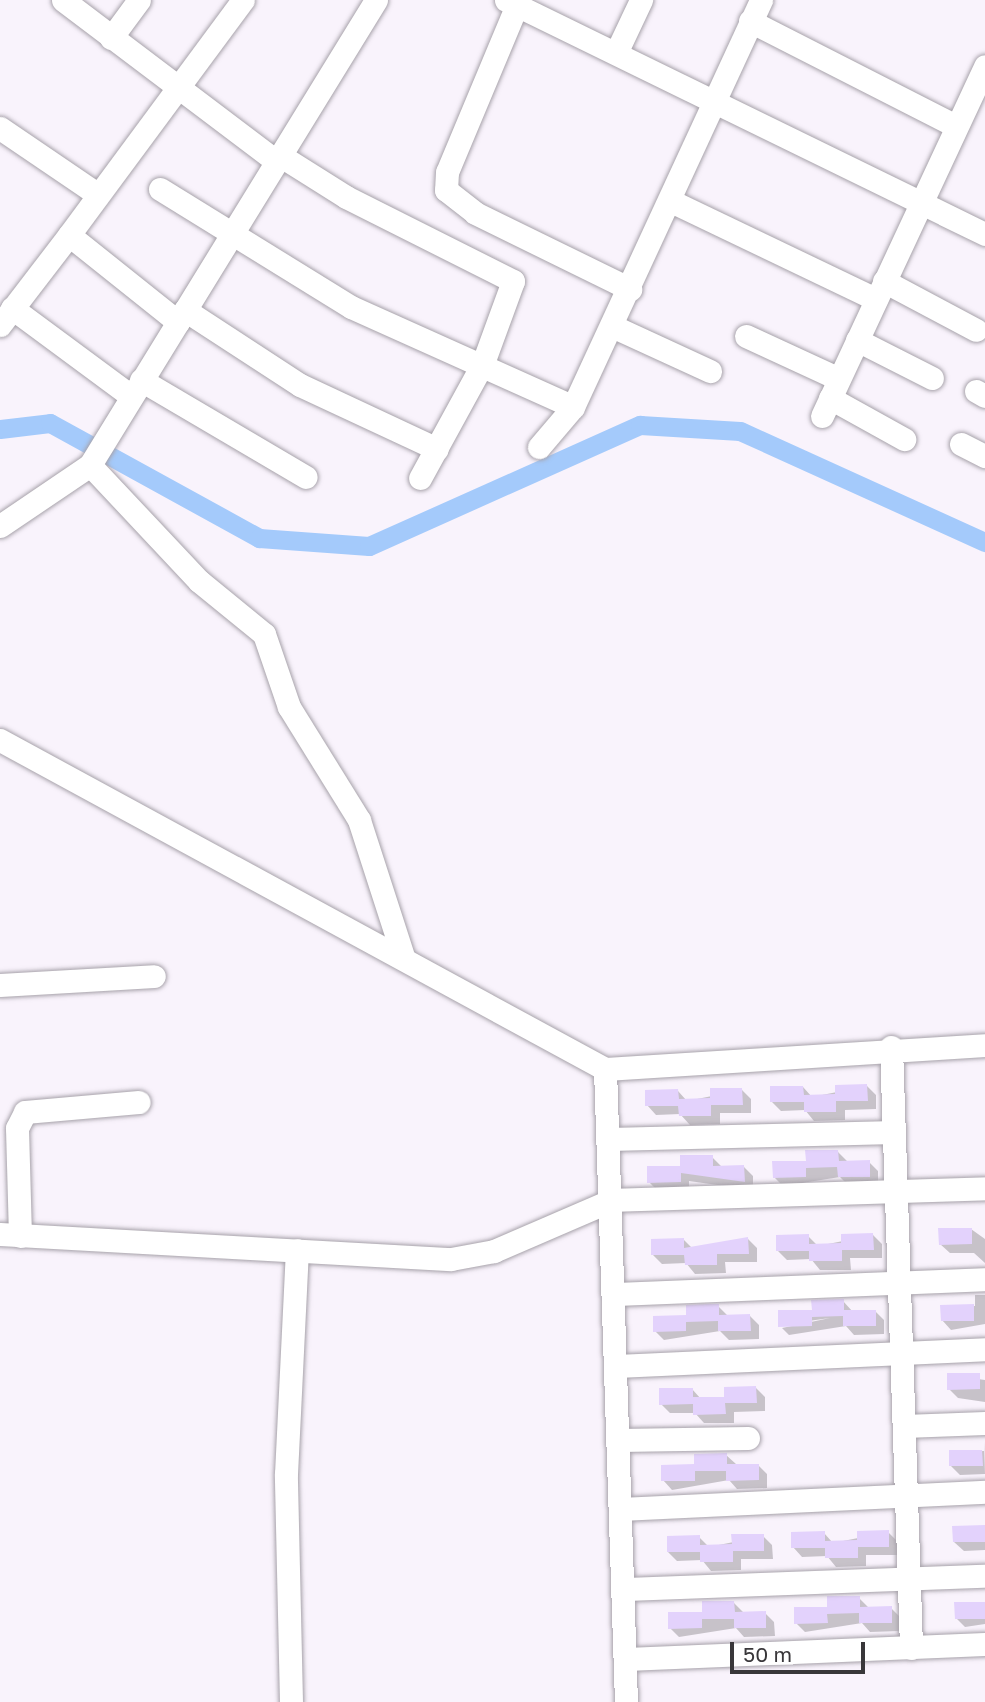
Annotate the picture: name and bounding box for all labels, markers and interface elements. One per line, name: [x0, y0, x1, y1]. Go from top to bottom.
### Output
scale bar: [733, 1628, 868, 1672]
text: 50 m: [743, 1641, 792, 1667]

